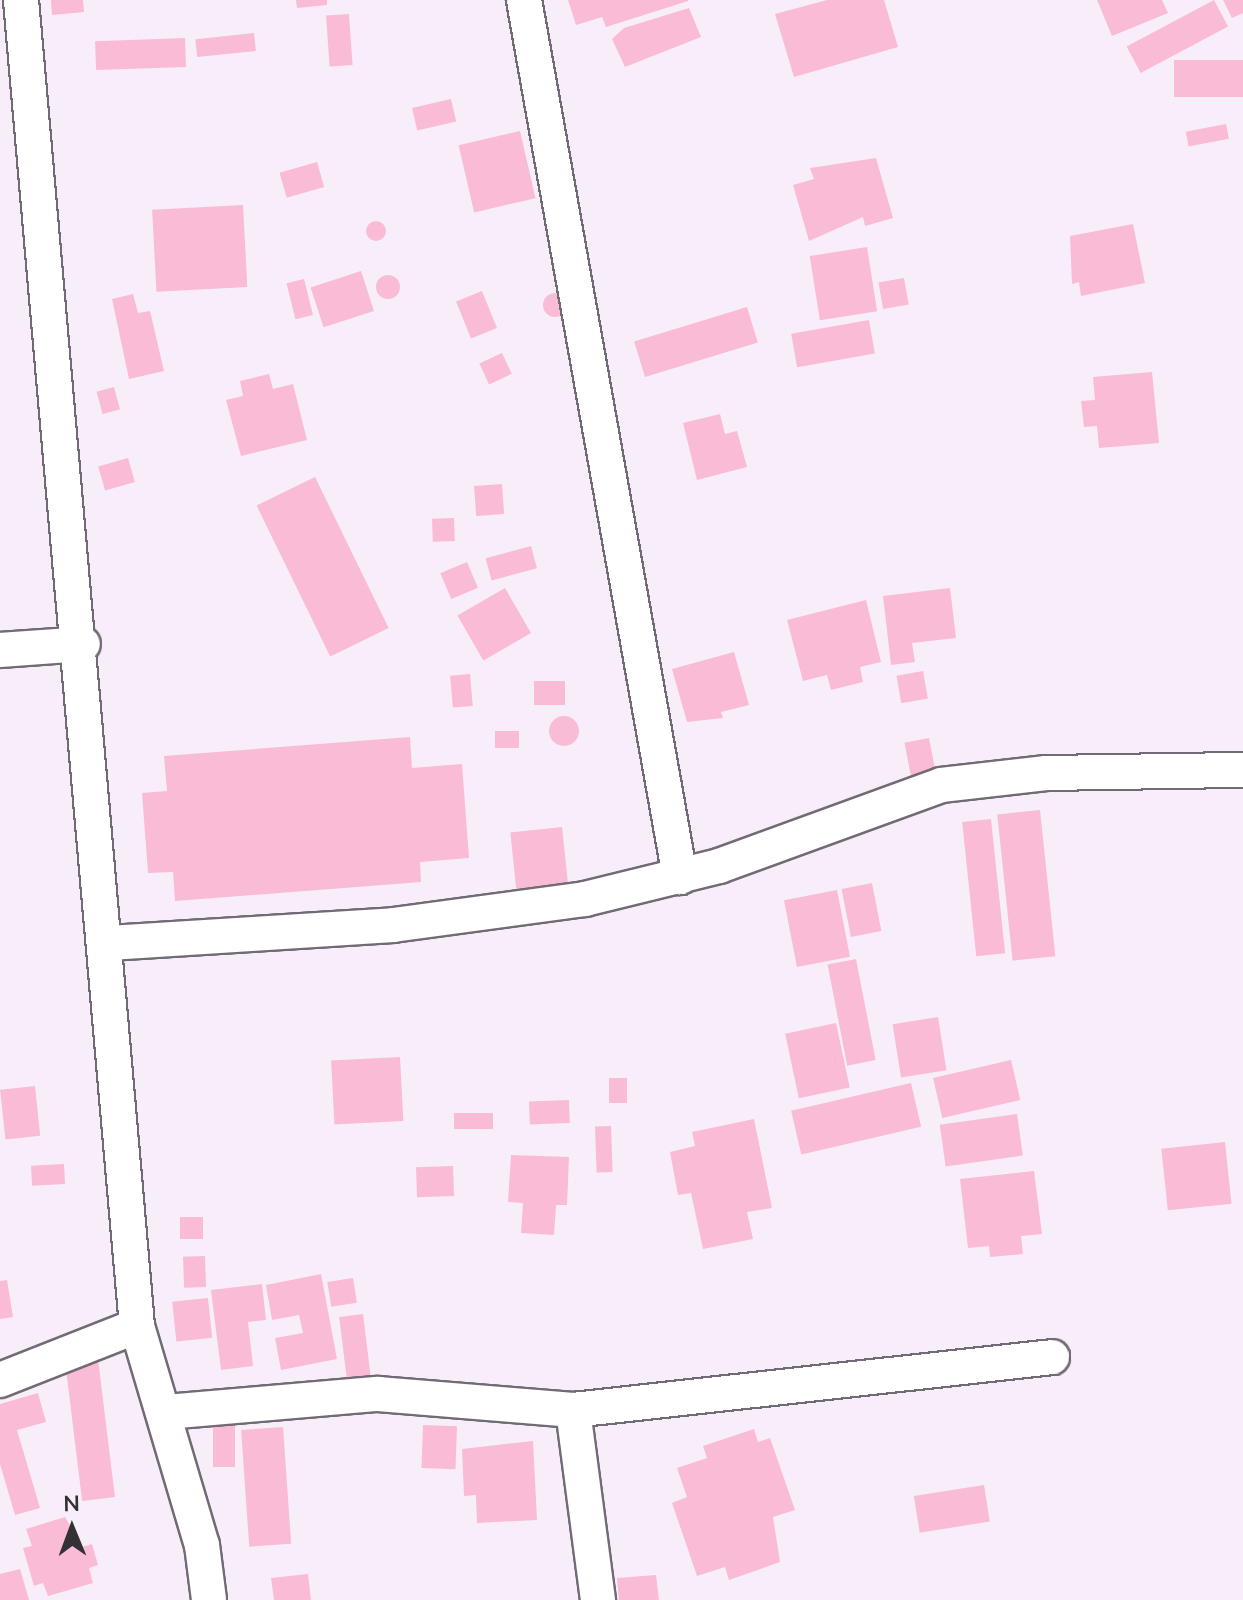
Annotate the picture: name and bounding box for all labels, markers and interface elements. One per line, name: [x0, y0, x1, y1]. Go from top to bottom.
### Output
north arrow: [32, 1488, 112, 1568]
text: N: [63, 1489, 80, 1519]

